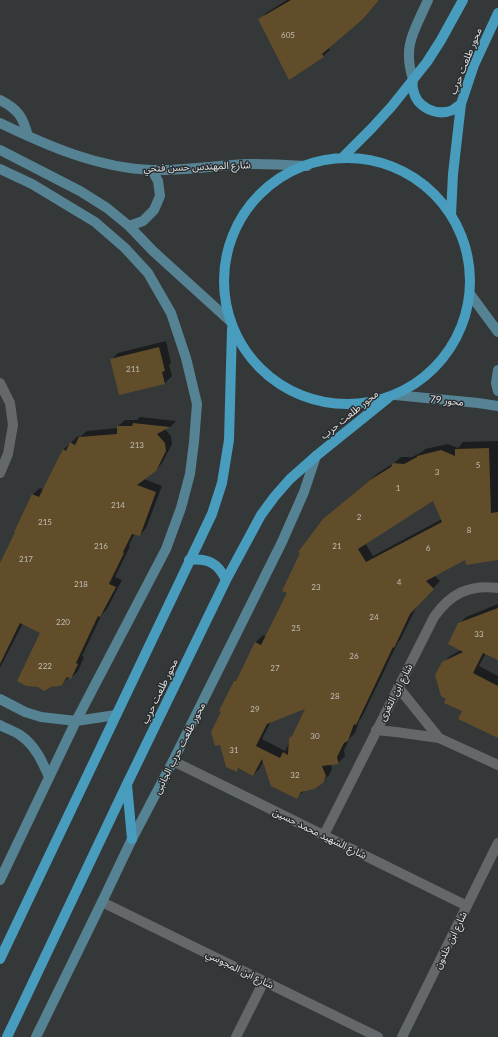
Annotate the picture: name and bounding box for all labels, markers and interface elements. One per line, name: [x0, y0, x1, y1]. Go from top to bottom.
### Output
street label: محور طلعت حرب: [446, 26, 485, 96]
house number: 605: [281, 30, 295, 40]
street label: شارع المهندس حسن فتحي: [143, 158, 251, 176]
house number: 211: [126, 364, 140, 374]
street label: محور طلعت حرب: [318, 387, 381, 442]
street label: محور 79: [429, 392, 465, 409]
house number: 213: [130, 440, 144, 450]
house number: 5: [476, 460, 481, 470]
house number: 3: [435, 467, 440, 477]
house number: 1: [396, 483, 401, 493]
house number: 214: [111, 500, 125, 510]
house number: 2: [357, 512, 362, 522]
house number: 215: [38, 517, 52, 527]
house number: 8: [467, 525, 472, 535]
house number: 216: [94, 541, 108, 551]
house number: 21: [332, 541, 342, 551]
house number: 6: [426, 543, 431, 553]
house number: 217: [19, 554, 33, 564]
house number: 4: [397, 577, 402, 587]
house number: 218: [74, 579, 88, 589]
house number: 23: [311, 582, 321, 592]
house number: 24: [369, 612, 379, 622]
house number: 220: [56, 617, 70, 627]
house number: 25: [291, 623, 301, 633]
house number: 33: [474, 629, 484, 639]
house number: 26: [349, 651, 359, 661]
street label: محور طلعت حرب: [138, 657, 181, 726]
house number: 222: [38, 661, 52, 671]
street label: شارع ابن التغرى: [375, 661, 416, 723]
house number: 27: [270, 663, 280, 673]
house number: 28: [330, 691, 340, 701]
street label: محور طلعت حرب الجانبى: [151, 700, 208, 796]
house number: 29: [250, 704, 260, 714]
house number: 30: [310, 731, 320, 741]
house number: 31: [229, 745, 239, 755]
house number: 32: [290, 770, 300, 780]
street label: شارع الشهيد محمد حسين: [270, 805, 369, 863]
street label: شارع ابن خلدون: [431, 909, 471, 972]
street label: شارع ابن المجوسي: [203, 947, 276, 993]

